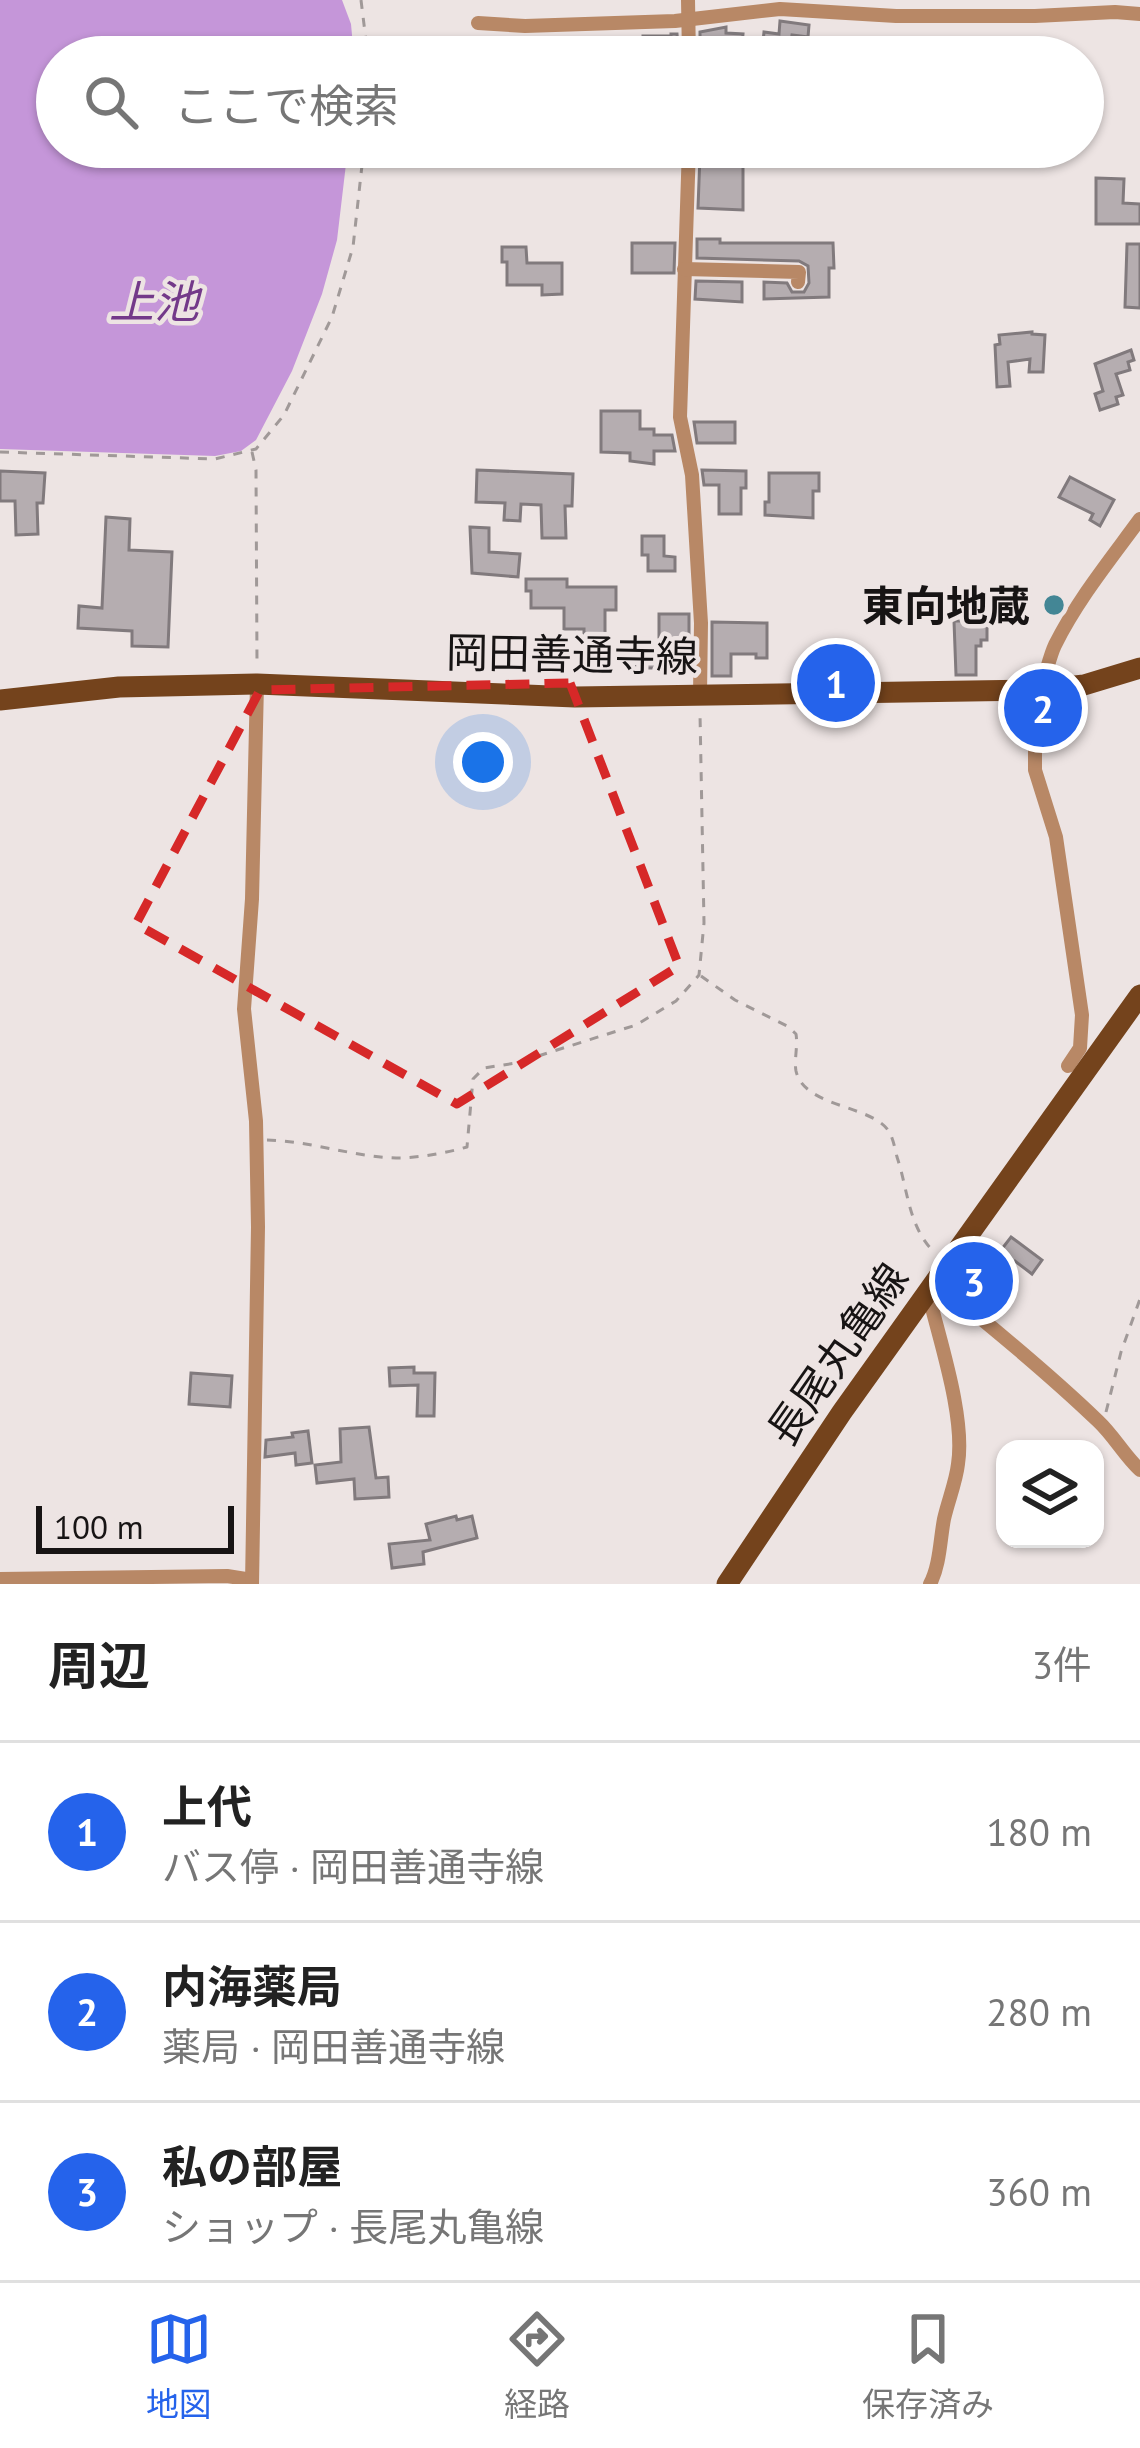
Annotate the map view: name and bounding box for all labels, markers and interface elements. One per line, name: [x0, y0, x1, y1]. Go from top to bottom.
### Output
search box: [36, 36, 1104, 168]
icon: search: [78, 69, 144, 135]
text: ここで検索: [174, 76, 399, 134]
water label: 上池: [109, 272, 203, 330]
place label: 東向地蔵: [862, 578, 1030, 633]
marker: 東向地蔵: [1041, 592, 1067, 618]
street label: 岡田善通寺線: [446, 624, 698, 684]
pin: 1: [797, 638, 875, 728]
pin: 2: [1004, 663, 1082, 753]
your location: [453, 732, 513, 792]
pin: 3: [935, 1236, 1013, 1326]
street label: 長尾丸亀線: [754, 1252, 920, 1456]
map controls: [996, 1440, 1104, 1548]
button: layers: [996, 1440, 1104, 1548]
scale bar: [36, 1500, 234, 1553]
text: 100 m: [54, 1505, 144, 1548]
text: 周辺: [48, 1632, 150, 1698]
text: 3件: [1032, 1639, 1092, 1690]
text: 上代: [162, 1777, 252, 1835]
text: 1: [76, 1806, 98, 1857]
text: 180 m: [986, 1806, 1092, 1857]
text: バス停 · 岡田善通寺線: [162, 1841, 544, 1892]
text: 内海薬局: [162, 1957, 342, 2015]
text: 2: [76, 1986, 98, 2037]
text: 280 m: [986, 1986, 1092, 2037]
text: 薬局 · 岡田善通寺線: [162, 2021, 505, 2072]
text: 私の部屋: [162, 2137, 342, 2195]
text: 3: [76, 2166, 98, 2217]
text: 360 m: [986, 2166, 1092, 2217]
text: ショップ · 長尾丸亀線: [162, 2201, 544, 2252]
tab: 地図: [146, 2306, 212, 2426]
tab: 経路: [504, 2306, 570, 2426]
tab: 保存済み: [862, 2306, 994, 2426]

